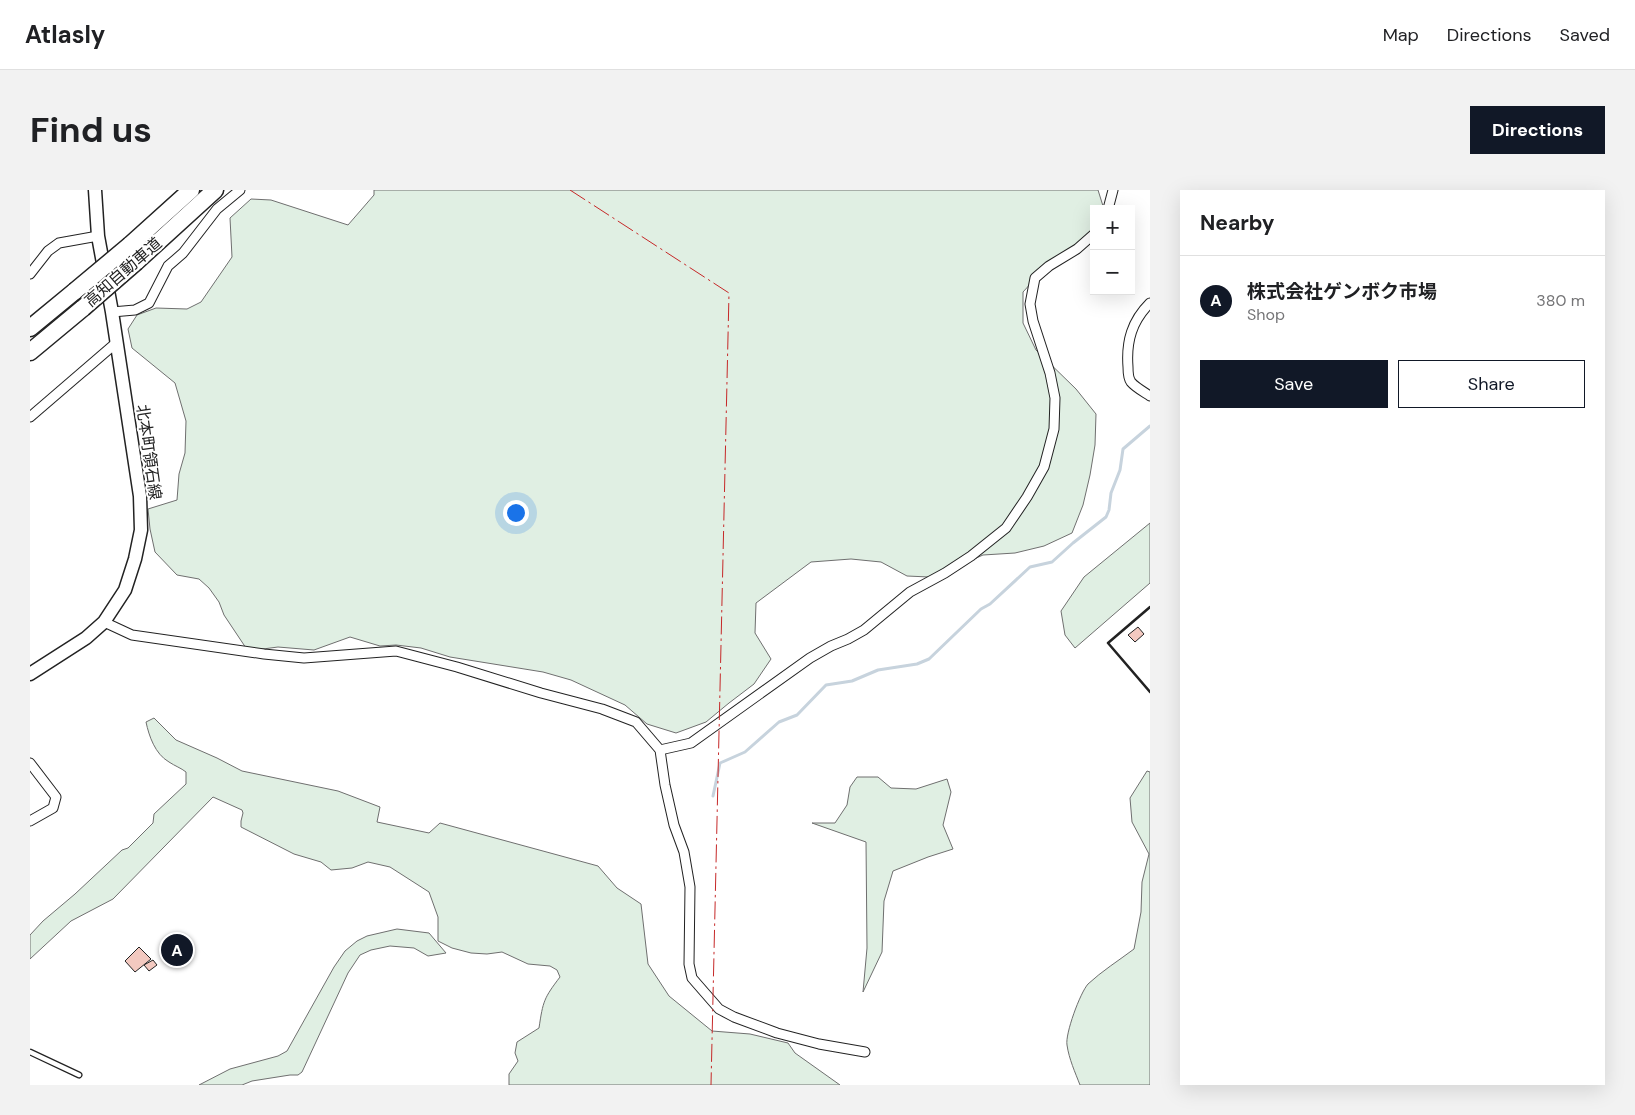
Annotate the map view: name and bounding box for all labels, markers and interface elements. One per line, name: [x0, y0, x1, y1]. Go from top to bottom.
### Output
text: Atlasly: [25, 19, 105, 50]
text: Map: [1383, 23, 1419, 47]
text: Directions: [1447, 23, 1532, 47]
text: Saved: [1560, 23, 1610, 47]
button: Directions: [1470, 106, 1605, 154]
text: Find us: [30, 107, 152, 153]
map controls: [1090, 205, 1135, 295]
button: +: [1090, 205, 1135, 250]
text: Nearby: [1200, 209, 1274, 237]
street label: 高知自動車道: [80, 233, 166, 311]
button: −: [1090, 250, 1135, 295]
text: 株式会社ゲンボク市場: [1247, 279, 1437, 304]
text: A: [1210, 290, 1222, 311]
text: 380 m: [1536, 290, 1585, 311]
text: Shop: [1247, 304, 1285, 325]
button: Save: [1200, 360, 1388, 408]
button: Share: [1398, 360, 1585, 408]
street label: 北本町領石線: [132, 403, 166, 501]
your location: [503, 500, 529, 526]
pin: A: [161, 931, 193, 969]

